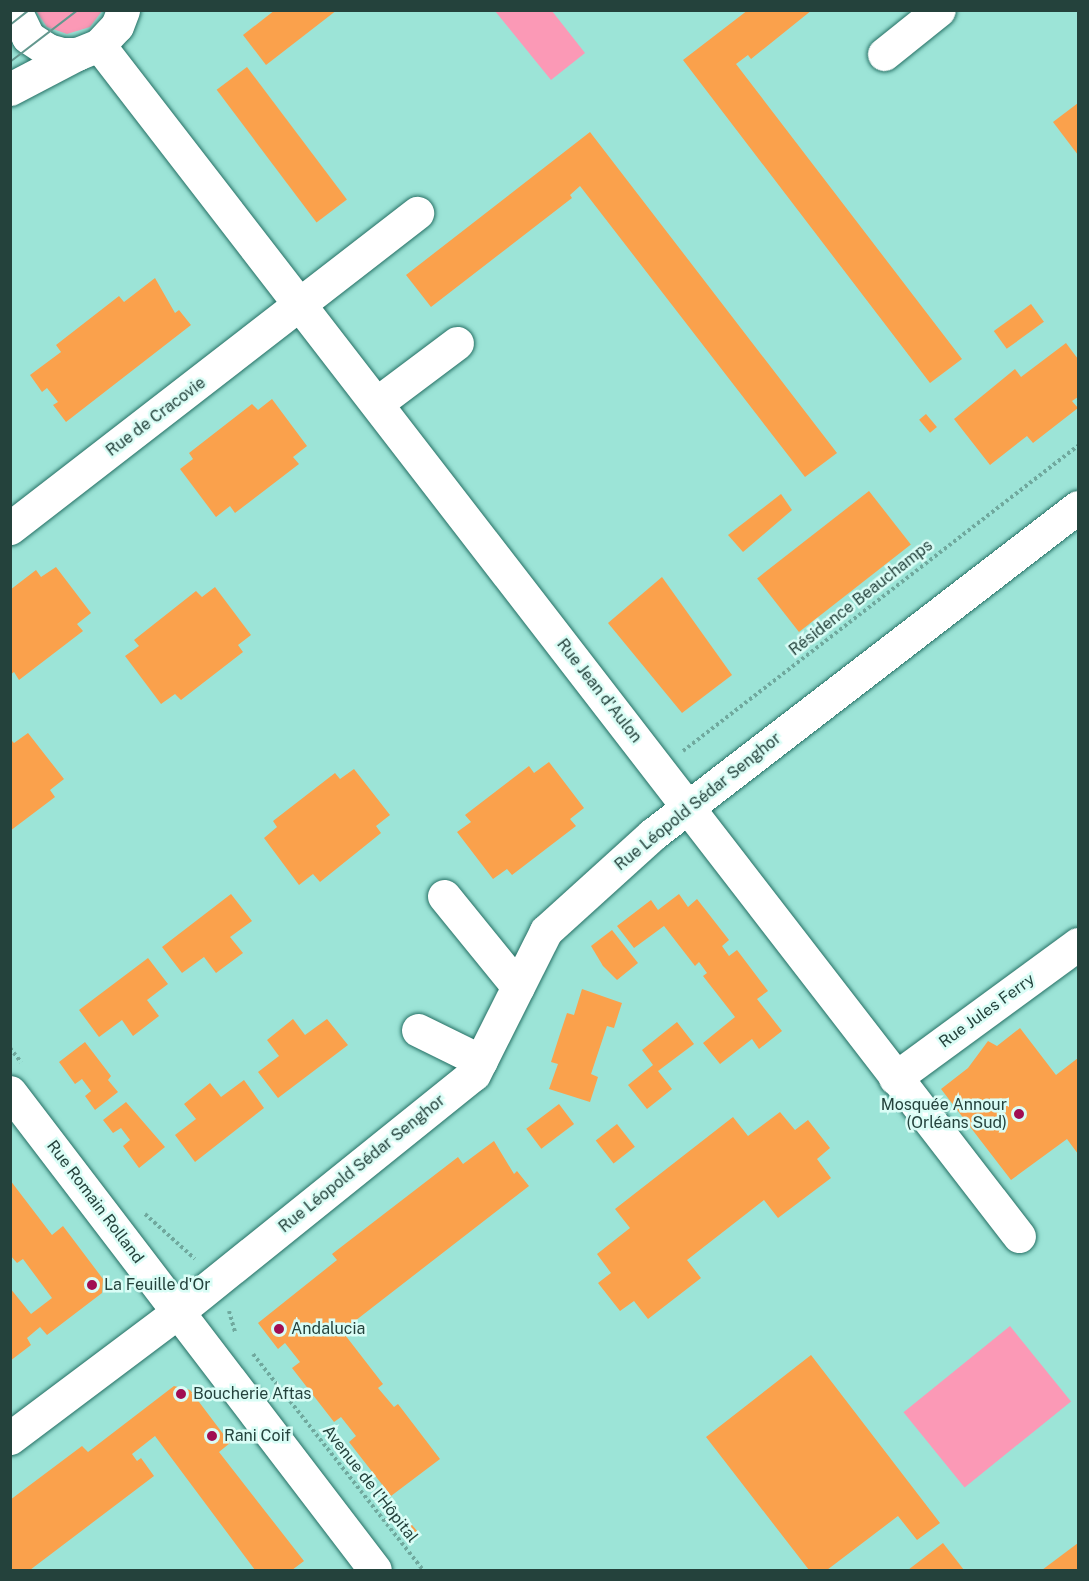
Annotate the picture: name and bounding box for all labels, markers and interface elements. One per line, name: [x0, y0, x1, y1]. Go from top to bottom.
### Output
street label: Rue de Cracovie: [102, 373, 210, 461]
street label: Résidence Beauchamps: [785, 536, 937, 660]
street label: Rue Jean d'Aulon: [552, 635, 646, 747]
street label: Rue Léopold Sédar Senghor: [611, 729, 785, 875]
street label: Rue Jules Ferry: [935, 970, 1039, 1052]
street label: Rue Léopold Sédar Senghor: [275, 1091, 449, 1237]
place label: Mosquée Annour (Orléans Sud): [881, 1095, 1007, 1133]
marker: Mosquée Annour (Orléans Sud): [1012, 1107, 1026, 1121]
street label: Rue Romain Rolland: [43, 1137, 147, 1267]
place label: La Feuille d'Or: [104, 1275, 211, 1295]
marker: La Feuille d'Or: [85, 1278, 99, 1292]
place label: Andalucia: [291, 1319, 365, 1339]
marker: Andalucia: [272, 1322, 286, 1336]
place label: Boucherie Aftas: [193, 1384, 312, 1404]
marker: Boucherie Aftas: [174, 1387, 188, 1401]
street label: Avenue de l'Hôpital: [318, 1421, 422, 1547]
place label: Rani Coif: [224, 1426, 291, 1446]
marker: Rani Coif: [205, 1429, 219, 1443]

